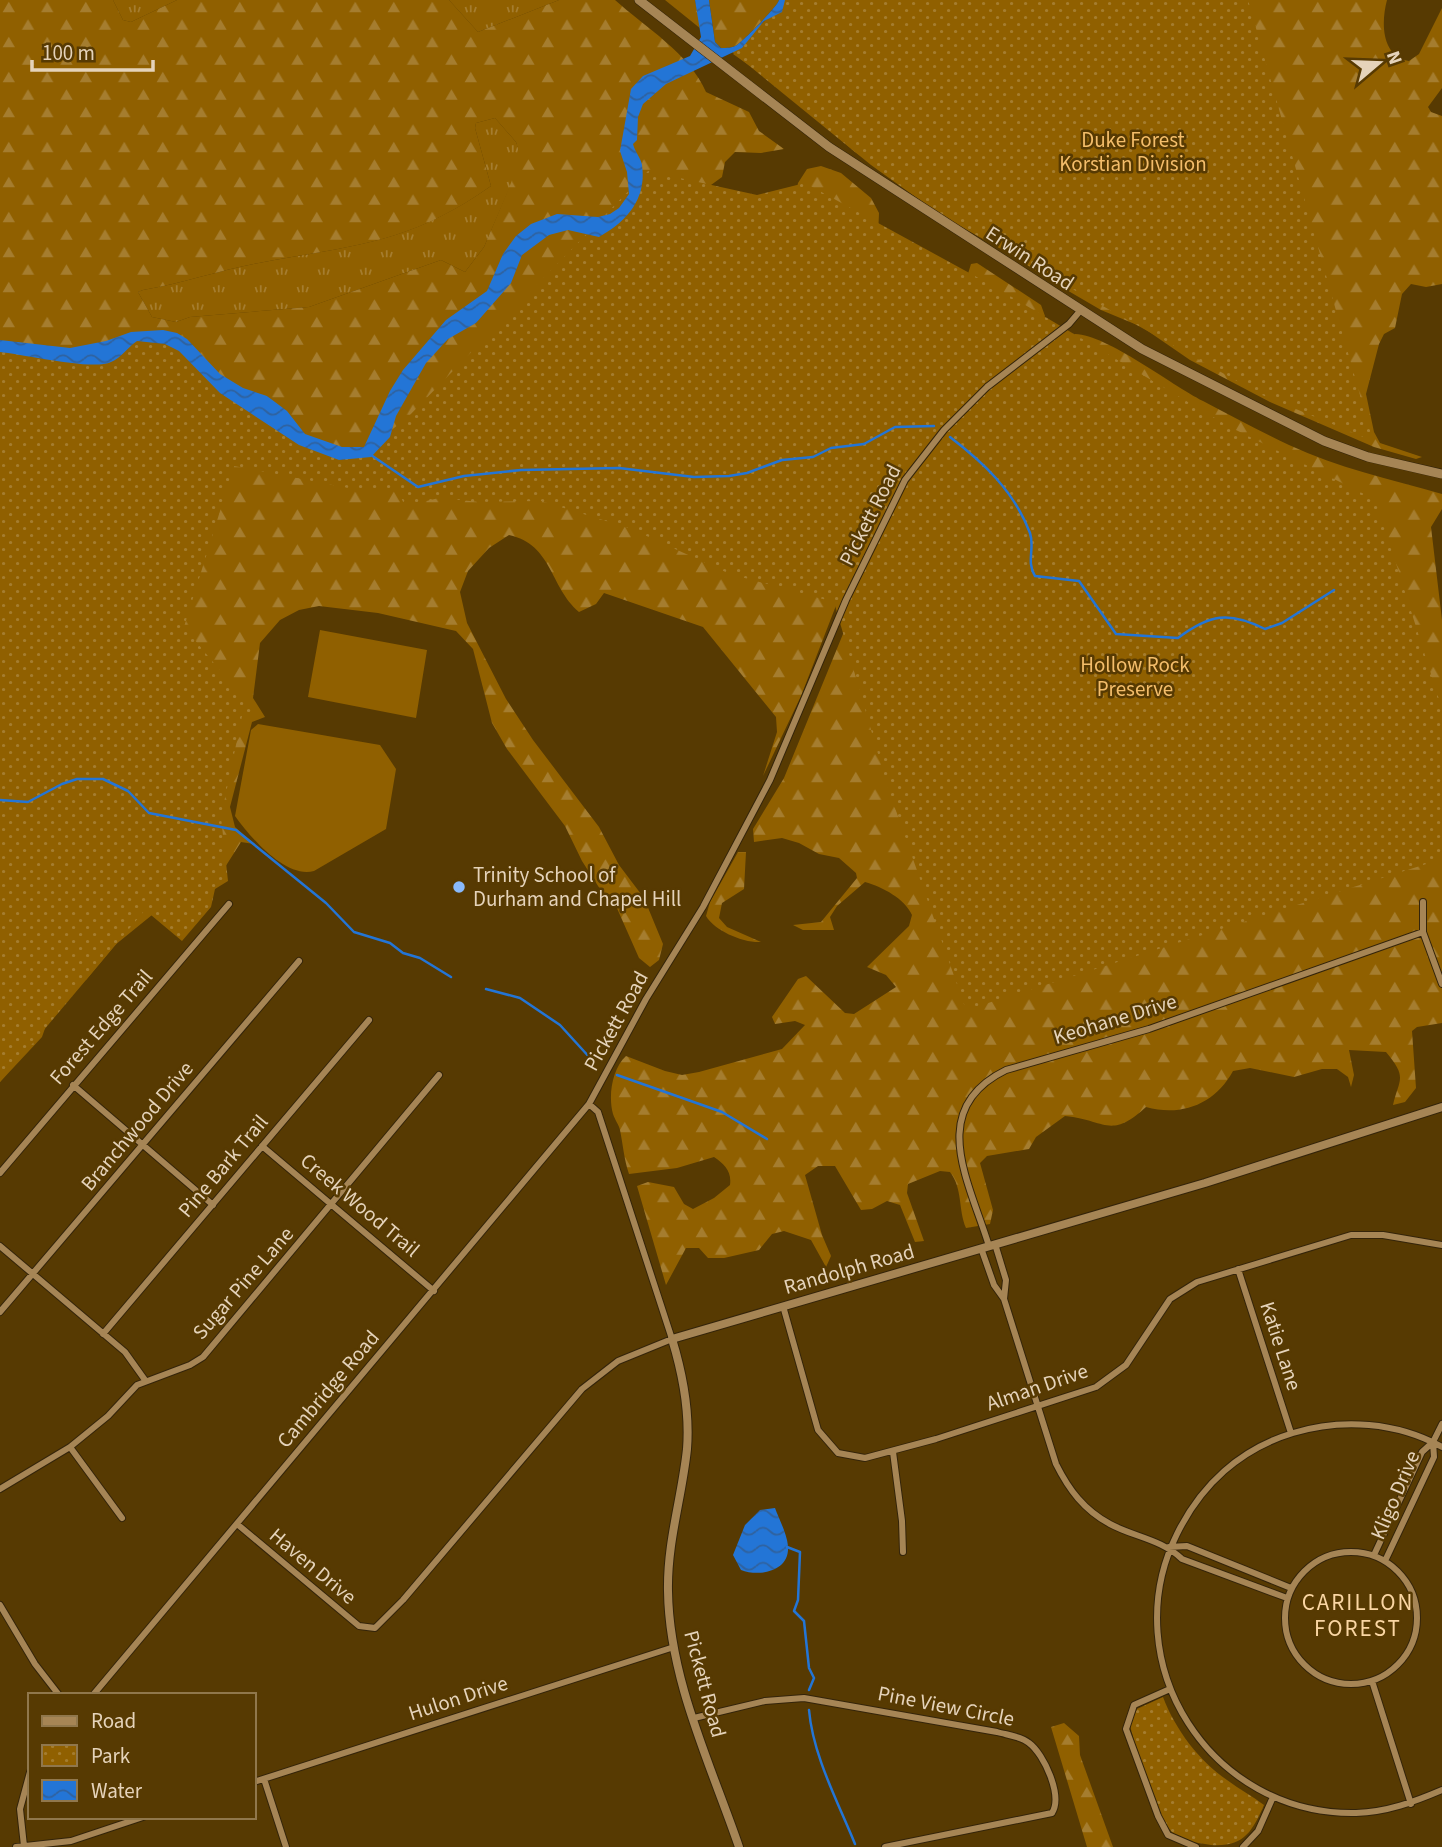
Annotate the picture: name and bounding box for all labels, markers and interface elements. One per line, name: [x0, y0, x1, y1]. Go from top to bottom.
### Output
scale bar: [32, 28, 152, 72]
north arrow: [1344, 28, 1414, 98]
text: 100 m: [42, 38, 95, 68]
text: N: [1379, 48, 1408, 68]
park label: Duke Forest Korstian Division: [1059, 125, 1207, 179]
street label: Erwin Road: [980, 218, 1080, 298]
street label: Pickett Road: [832, 459, 908, 571]
park label: Hollow Rock Preserve: [1080, 650, 1190, 704]
place label: Trinity School of Durham and Chapel Hill: [473, 860, 681, 914]
marker: Trinity School of Durham and Chapel Hill: [451, 879, 467, 895]
street label: Forest Edge Trail: [42, 963, 160, 1091]
street label: Pickett Road: [576, 966, 656, 1076]
street label: Keohane Drive: [1050, 986, 1180, 1052]
street label: Branchwood Drive: [74, 1055, 200, 1197]
street label: Pine Bark Trail: [171, 1108, 275, 1224]
street label: Creek Wood Trail: [294, 1146, 426, 1264]
street label: Sugar Pine Lane: [185, 1220, 301, 1346]
street label: Randolph Road: [780, 1236, 918, 1302]
street label: Katie Lane: [1253, 1298, 1309, 1394]
street label: Cambridge Road: [270, 1324, 386, 1454]
street label: Alman Drive: [982, 1356, 1092, 1418]
street label: Kligo Drive: [1363, 1446, 1427, 1544]
street label: Haven Drive: [263, 1521, 363, 1611]
district label: CARILLON FOREST: [1302, 1586, 1414, 1645]
street label: Pickett Road: [676, 1627, 734, 1741]
street label: Hulon Drive: [404, 1668, 512, 1728]
street label: Pine View Circle: [875, 1678, 1017, 1734]
legend: [28, 1693, 256, 1819]
text: Road: [91, 1706, 136, 1736]
text: Park: [91, 1741, 131, 1771]
text: Water: [91, 1776, 143, 1806]

